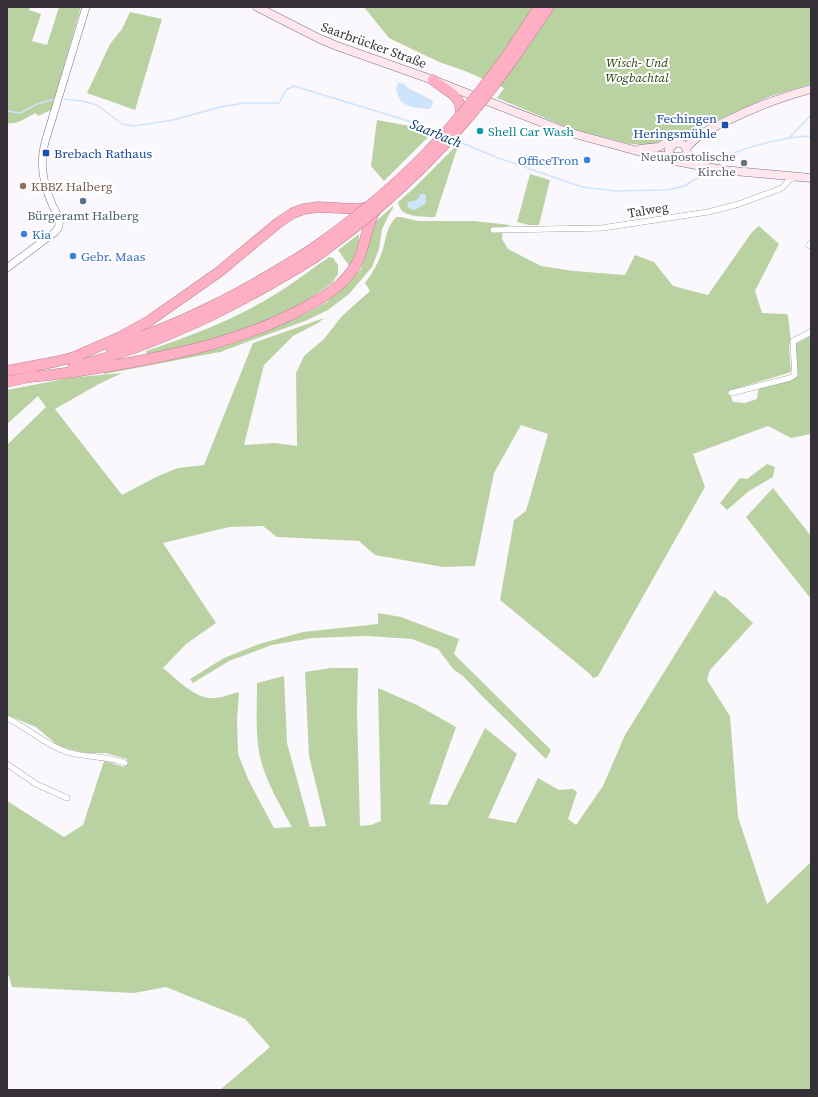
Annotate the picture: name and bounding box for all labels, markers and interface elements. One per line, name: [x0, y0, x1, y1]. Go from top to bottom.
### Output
street label: Saarbrücker Straße: [319, 18, 429, 72]
park label: Wisch- Und Wogbachtal: [605, 54, 669, 86]
place label: Fechingen Heringsmühle: [633, 110, 717, 142]
water label: Saarbach: [407, 114, 465, 153]
marker: Fechingen Heringsmühle: [720, 120, 730, 130]
place label: Shell Car Wash: [488, 123, 574, 140]
marker: Shell Car Wash: [475, 126, 485, 136]
place label: Brebach Rathaus: [54, 145, 153, 162]
marker: Brebach Rathaus: [41, 148, 51, 158]
place label: Neuapostolische Kirche: [640, 148, 736, 180]
place label: OfficeTron: [518, 152, 579, 169]
marker: OfficeTron: [582, 155, 592, 165]
marker: Neuapostolische Kirche: [739, 158, 749, 168]
place label: KBBZ Halberg: [31, 178, 113, 195]
marker: KBBZ Halberg: [18, 181, 28, 191]
marker: Bürgeramt Halberg: [78, 196, 88, 206]
street label: Talweg: [627, 198, 670, 222]
place label: Bürgeramt Halberg: [27, 207, 139, 224]
place label: Kia: [32, 226, 52, 243]
marker: Kia: [19, 229, 29, 239]
place label: Gebr. Maas: [81, 248, 146, 265]
marker: Gebr. Maas: [68, 251, 78, 261]

